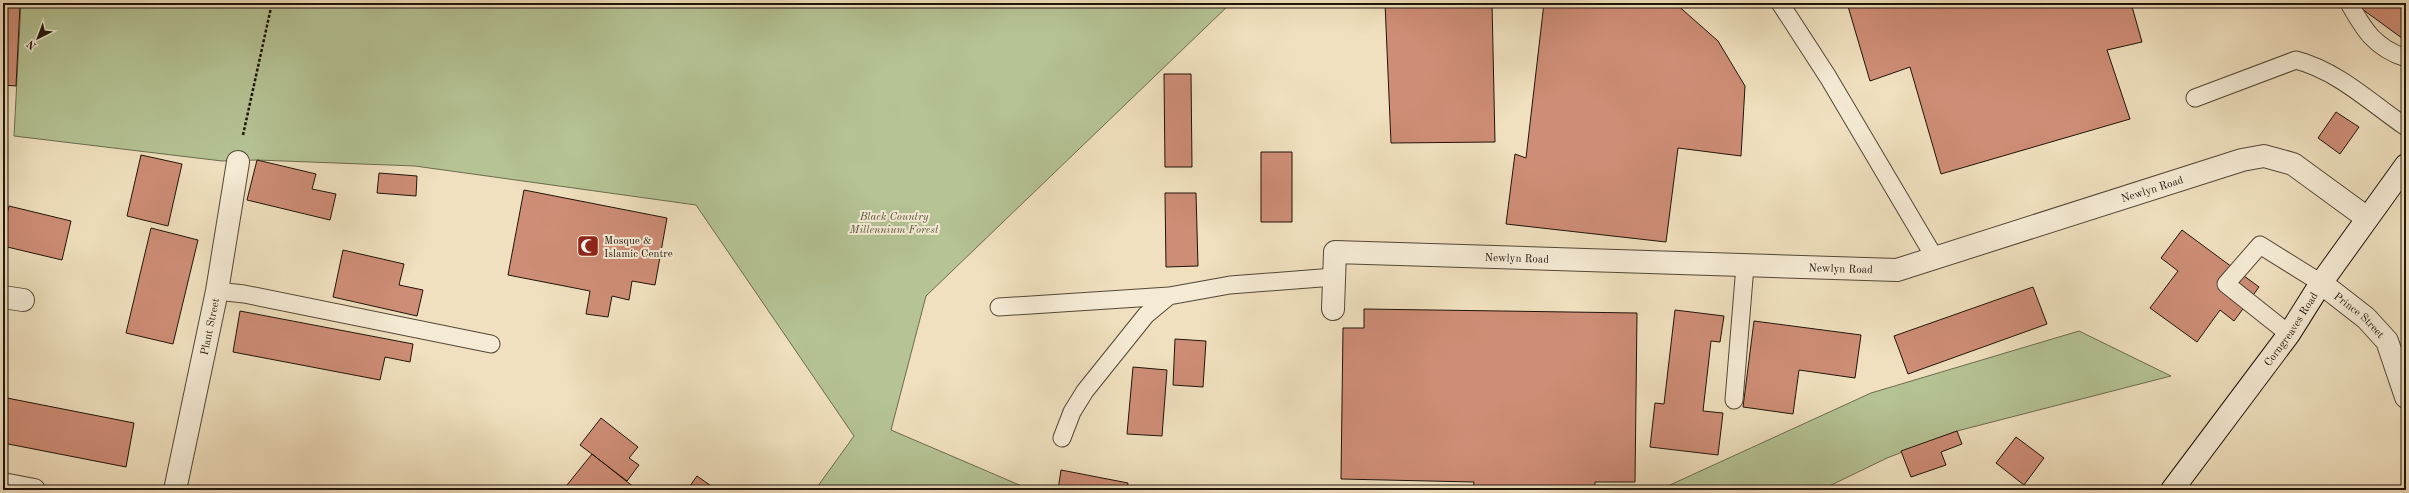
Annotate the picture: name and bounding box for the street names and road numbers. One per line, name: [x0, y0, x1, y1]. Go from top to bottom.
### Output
street label: Newlyn Road: [2120, 175, 2185, 205]
street label: Newlyn Road: [1484, 253, 1549, 266]
street label: Newlyn Road: [1808, 263, 1873, 276]
street label: Corngreaves Road: [2263, 291, 2321, 369]
street label: Prince Street: [2331, 291, 2386, 341]
street label: Plant Street: [200, 297, 222, 356]

